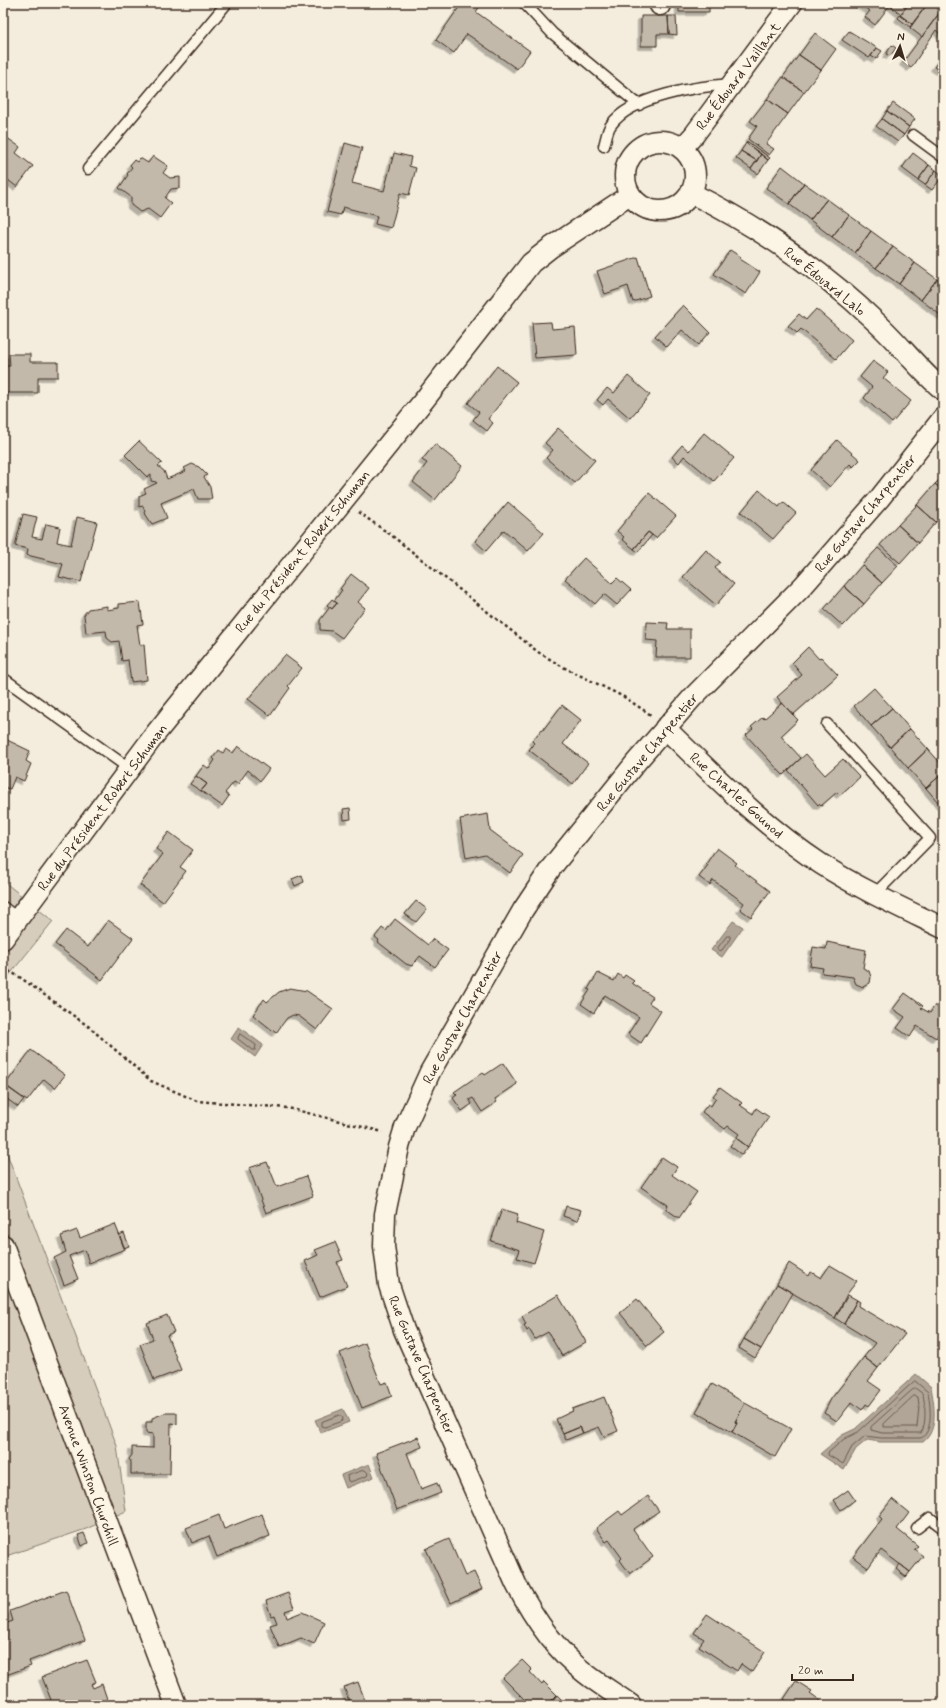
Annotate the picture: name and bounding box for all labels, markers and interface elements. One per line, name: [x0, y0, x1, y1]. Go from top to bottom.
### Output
street label: Rue Édouard Vaillant: [692, 19, 786, 134]
north arrow: [880, 26, 920, 66]
text: N: [897, 30, 905, 44]
street label: Rue Édouard Lalo: [780, 243, 869, 320]
street label: Rue Gustave Charpentier: [811, 451, 921, 577]
street label: Rue du Président Robert Schuman: [231, 466, 374, 637]
street label: Rue Gustave Charpentier: [593, 690, 703, 816]
street label: Rue du Président Robert Schuman: [34, 720, 172, 895]
street label: Rue Charles Gounod: [686, 749, 787, 843]
street label: Rue Gustave Charpentier: [419, 948, 507, 1087]
street label: Rue Gustave Charpentier: [384, 1293, 459, 1438]
street label: Avenue Winston Churchill: [54, 1402, 122, 1548]
scale bar: [792, 1656, 853, 1682]
text: 20 m: [798, 1663, 824, 1679]

